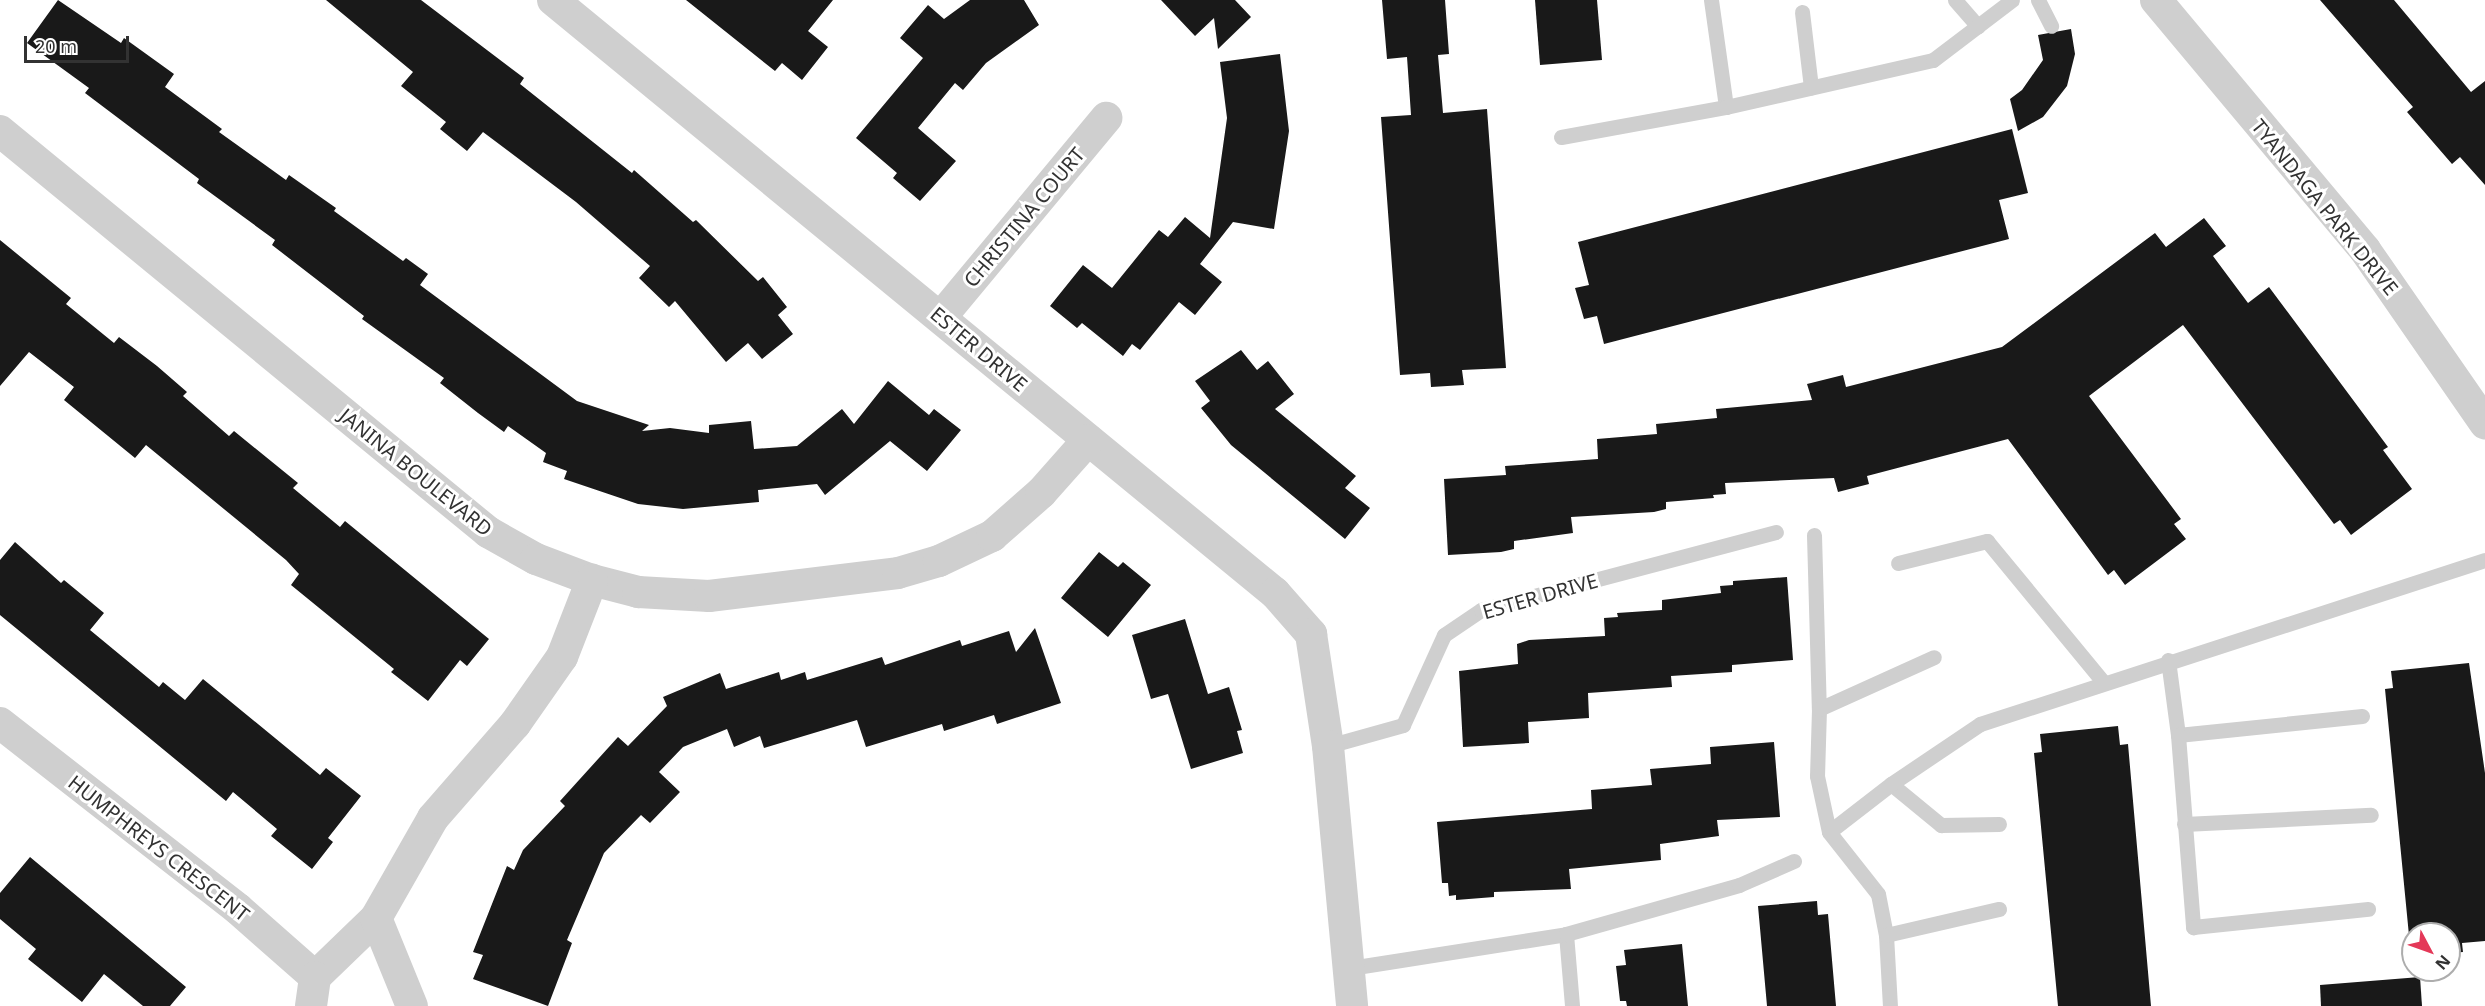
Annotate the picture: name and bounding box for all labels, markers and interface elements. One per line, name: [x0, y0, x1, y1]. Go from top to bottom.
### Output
scale bar: [27, 24, 132, 62]
text: 20 m: [35, 34, 77, 58]
street label: TYANDAGA PARK DRIVE: [2247, 114, 2403, 300]
street label: CHRISTINA COURT: [959, 142, 1089, 292]
street label: ESTER DRIVE: [926, 302, 1032, 396]
street label: JANINA BOULEVARD: [335, 403, 497, 541]
street label: ESTER DRIVE: [1480, 568, 1600, 624]
street label: HUMPHREYS CRESCENT: [64, 770, 254, 926]
north arrow: [2401, 922, 2461, 982]
text: N: [2431, 950, 2456, 975]

